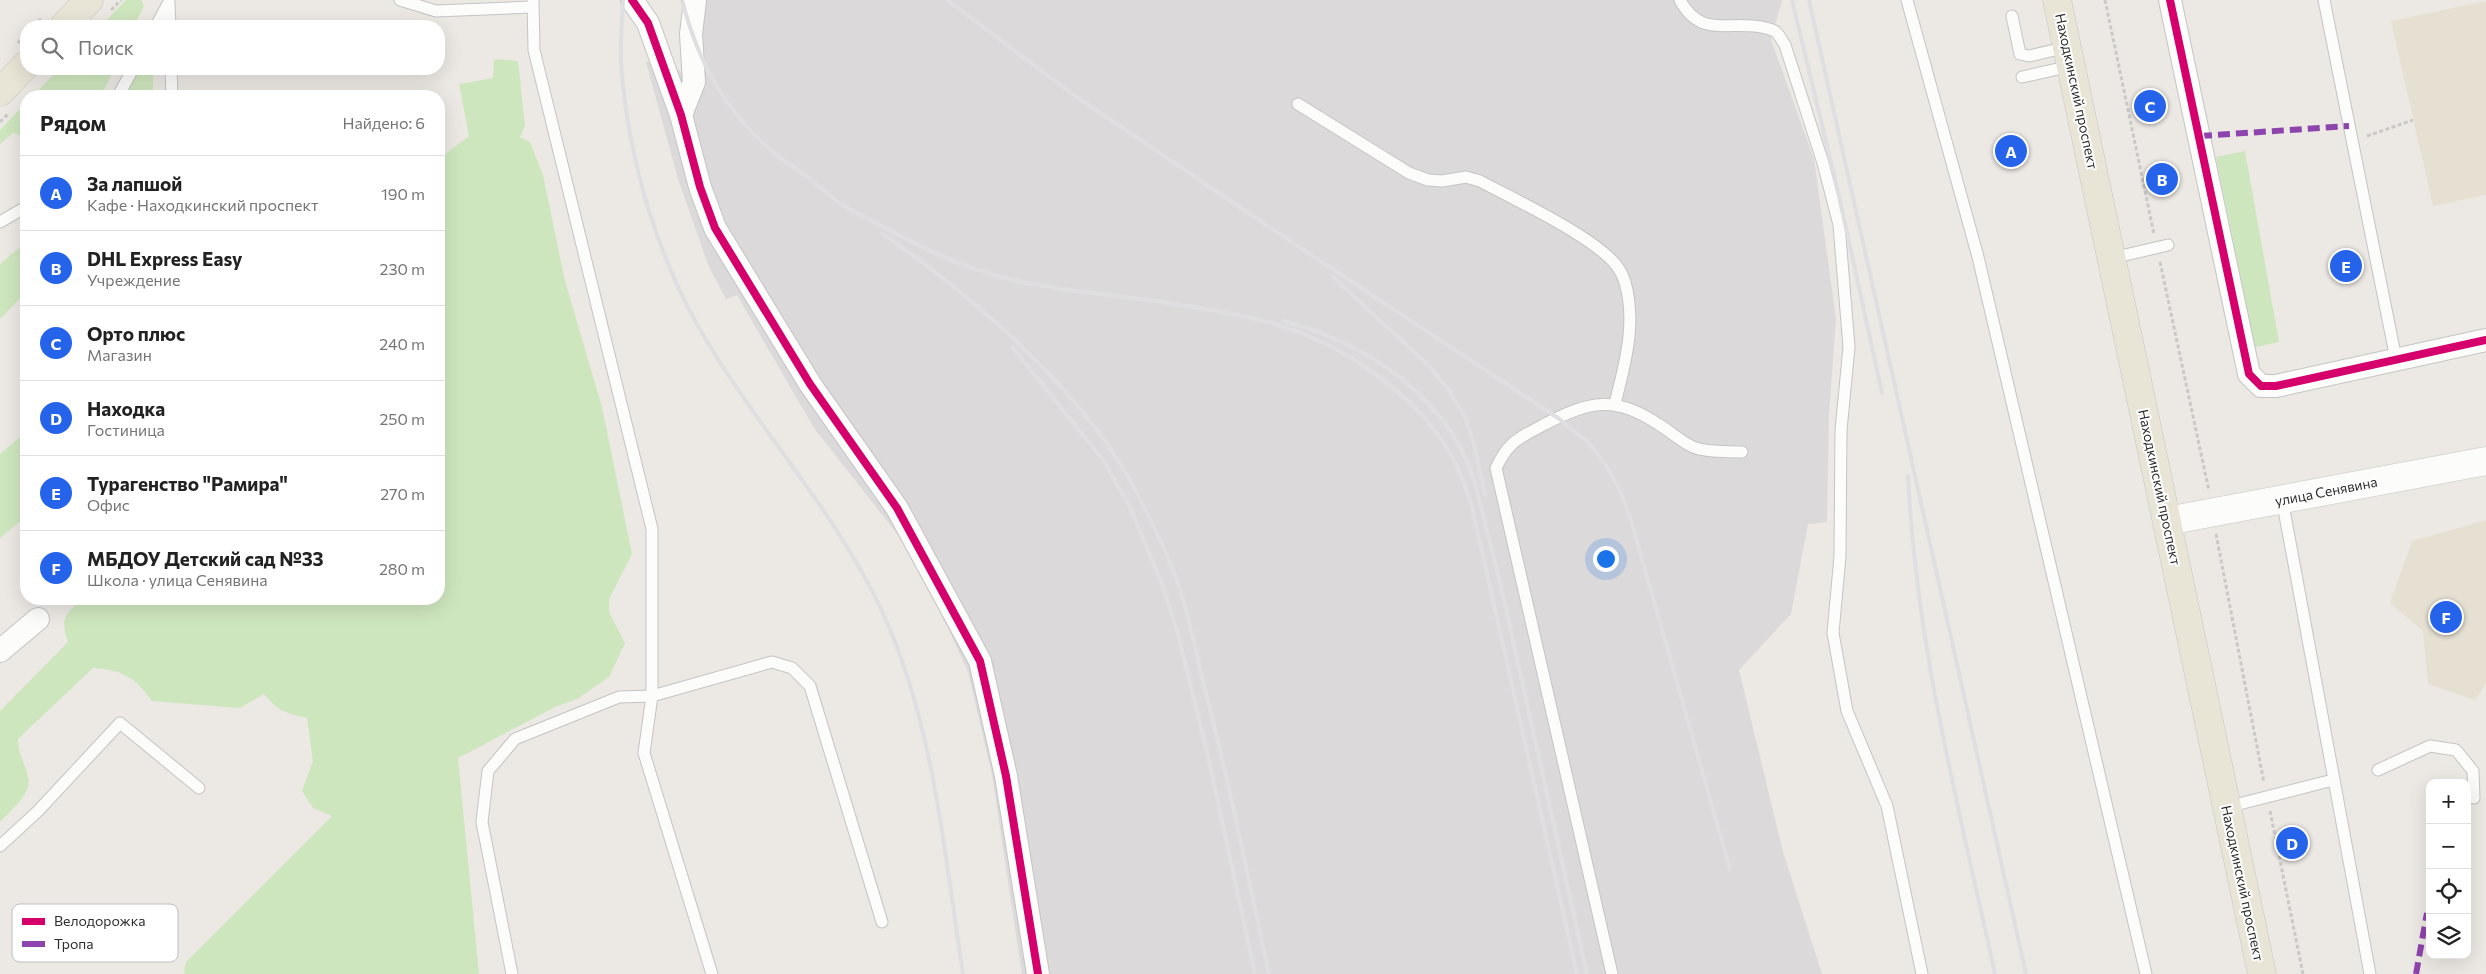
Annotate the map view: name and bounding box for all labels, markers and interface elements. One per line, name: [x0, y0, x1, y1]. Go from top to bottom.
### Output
street label: Находкинский проспект: [2052, 12, 2102, 171]
search box: [20, 20, 445, 75]
icon: search: [38, 34, 66, 62]
text: Поиск: [78, 36, 134, 59]
pin: C: [2134, 87, 2166, 125]
text: Рядом: [40, 110, 106, 135]
text: Найдено: 6: [342, 113, 425, 132]
pin: A: [1995, 132, 2027, 170]
pin: B: [2146, 160, 2178, 198]
text: За лапшой: [87, 172, 182, 195]
text: A: [50, 184, 62, 203]
text: 190 m: [381, 184, 425, 203]
text: Кафе · Находкинский проспект: [87, 195, 319, 214]
text: DHL Express Easy: [87, 247, 243, 270]
pin: E: [2330, 247, 2362, 285]
text: B: [51, 259, 61, 278]
text: 230 m: [380, 259, 425, 278]
text: Учреждение: [87, 270, 180, 289]
text: Орто плюс: [87, 322, 185, 345]
text: C: [51, 334, 61, 353]
text: 240 m: [379, 334, 425, 353]
text: Магазин: [87, 345, 152, 364]
text: Находка: [87, 397, 165, 420]
street label: Находкинский проспект: [2135, 408, 2185, 567]
text: D: [50, 409, 62, 428]
text: 250 m: [379, 409, 425, 428]
text: Гостиница: [87, 420, 165, 439]
text: Турагенство "Рамира": [87, 472, 288, 495]
street label: улица Сенявина: [2273, 473, 2379, 509]
text: E: [51, 484, 61, 503]
text: 270 m: [380, 484, 425, 503]
text: Офис: [87, 495, 130, 514]
your location: [1593, 546, 1619, 572]
text: МБДОУ Детский сад №33: [87, 547, 324, 570]
text: F: [51, 559, 61, 578]
text: 280 m: [379, 559, 425, 578]
text: Школа · улица Сенявина: [87, 570, 268, 589]
pin: F: [2430, 598, 2462, 636]
map controls: [2426, 779, 2471, 959]
button: +: [2426, 779, 2471, 824]
street label: Находкинский проспект: [2218, 804, 2268, 963]
pin: D: [2276, 824, 2308, 862]
button: −: [2426, 824, 2471, 869]
button: locate: [2426, 869, 2471, 914]
legend: [12, 904, 178, 962]
text: Велодорожка: [54, 912, 145, 929]
button: layers: [2426, 914, 2471, 959]
text: Тропа: [54, 935, 94, 952]

